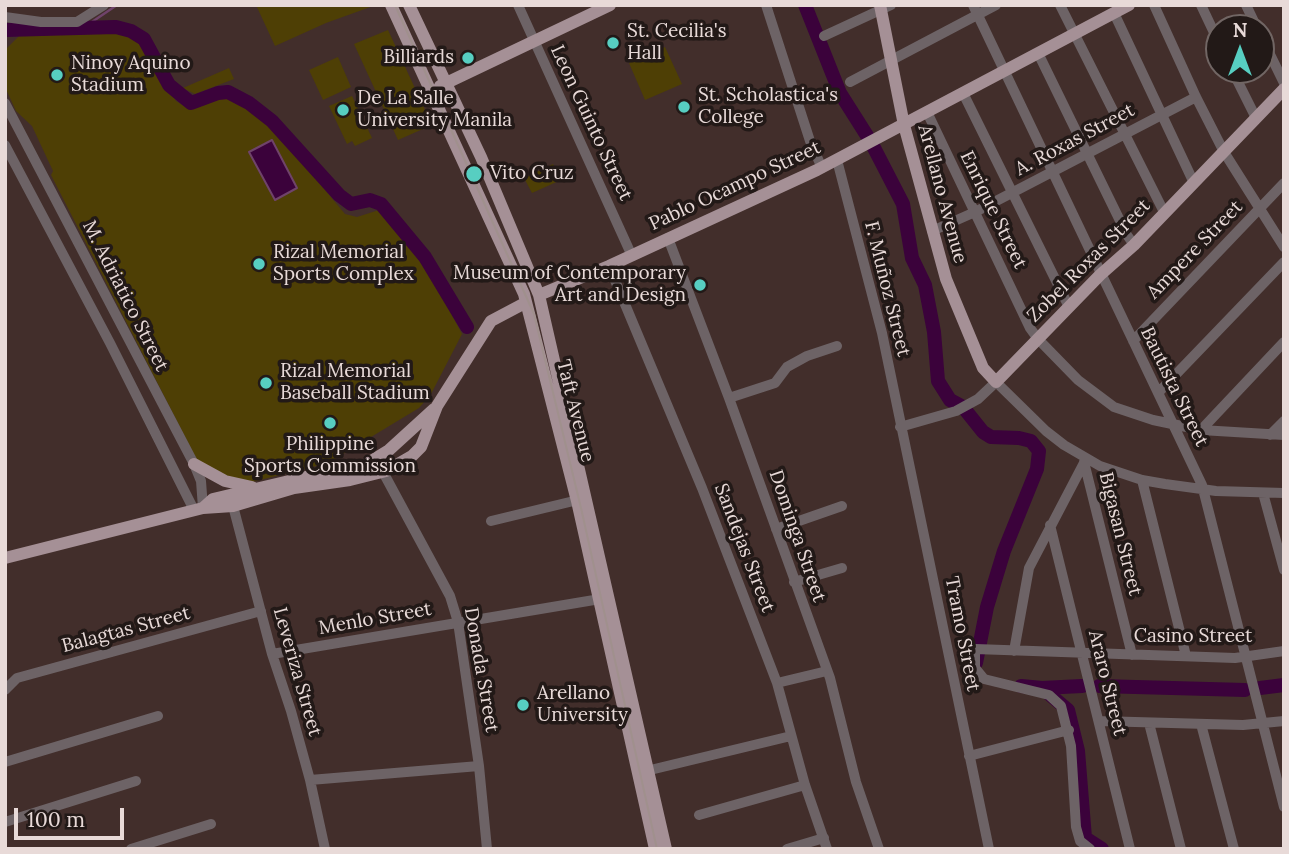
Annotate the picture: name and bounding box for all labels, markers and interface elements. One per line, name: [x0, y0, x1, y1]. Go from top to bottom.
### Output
north arrow: [1205, 14, 1275, 84]
text: N: [1233, 18, 1247, 42]
place label: St. Cecilia's Hall: [627, 21, 727, 65]
marker: St. Cecilia's Hall: [605, 35, 621, 51]
street label: Leon Guinto Street: [545, 42, 637, 204]
place label: Billiards: [383, 47, 454, 69]
marker: Billiards: [460, 50, 476, 66]
place label: Ninoy Aquino Stadium: [71, 53, 191, 97]
marker: Ninoy Aquino Stadium: [49, 67, 65, 83]
place label: St. Scholastica's College: [698, 85, 838, 129]
place label: De La Salle University Manila: [357, 88, 512, 132]
marker: St. Scholastica's College: [676, 99, 692, 115]
street label: A. Roxas Street: [1011, 99, 1139, 181]
marker: De La Salle University Manila: [335, 102, 351, 118]
street label: Arellano Avenue: [913, 122, 971, 266]
street label: Pablo Ocampo Street: [646, 136, 824, 236]
street label: Enrique Street: [955, 147, 1031, 273]
place label: Vito Cruz: [490, 163, 574, 185]
marker: Vito Cruz: [464, 164, 484, 184]
street label: Zobel Roxas Street: [1023, 195, 1155, 327]
street label: Ampere Street: [1142, 196, 1248, 304]
street label: M. Adriatico Street: [77, 217, 173, 375]
street label: F. Muñoz Street: [859, 219, 915, 359]
place label: Rizal Memorial Sports Complex: [273, 242, 414, 286]
marker: Rizal Memorial Sports Complex: [251, 256, 267, 272]
place label: Museum of Contemporary Art and Design: [453, 263, 686, 307]
marker: Museum of Contemporary Art and Design: [692, 277, 708, 293]
street label: Bautista Street: [1135, 323, 1213, 451]
street label: Taft Avenue: [551, 357, 599, 465]
place label: Rizal Memorial Baseball Stadium: [280, 361, 430, 405]
marker: Rizal Memorial Baseball Stadium: [258, 375, 274, 391]
marker: Philippine Sports Commission: [322, 415, 338, 431]
place label: Philippine Sports Commission: [244, 434, 416, 478]
street label: Dominga Street: [764, 467, 830, 605]
street label: Bigasan Street: [1094, 470, 1146, 598]
street label: Sandejas Street: [709, 480, 779, 616]
street label: Tramo Street: [940, 575, 984, 693]
street label: Menlo Street: [317, 598, 433, 640]
street label: Balagtas Street: [59, 602, 193, 658]
street label: Leveriza Street: [268, 605, 326, 739]
street label: Donada Street: [459, 606, 503, 734]
street label: Casino Street: [1134, 626, 1252, 648]
street label: Araro Street: [1083, 628, 1131, 738]
place label: Arellano University: [537, 683, 628, 727]
marker: Arellano University: [515, 697, 531, 713]
scale bar: [18, 794, 128, 838]
text: 100 m: [27, 806, 85, 833]

